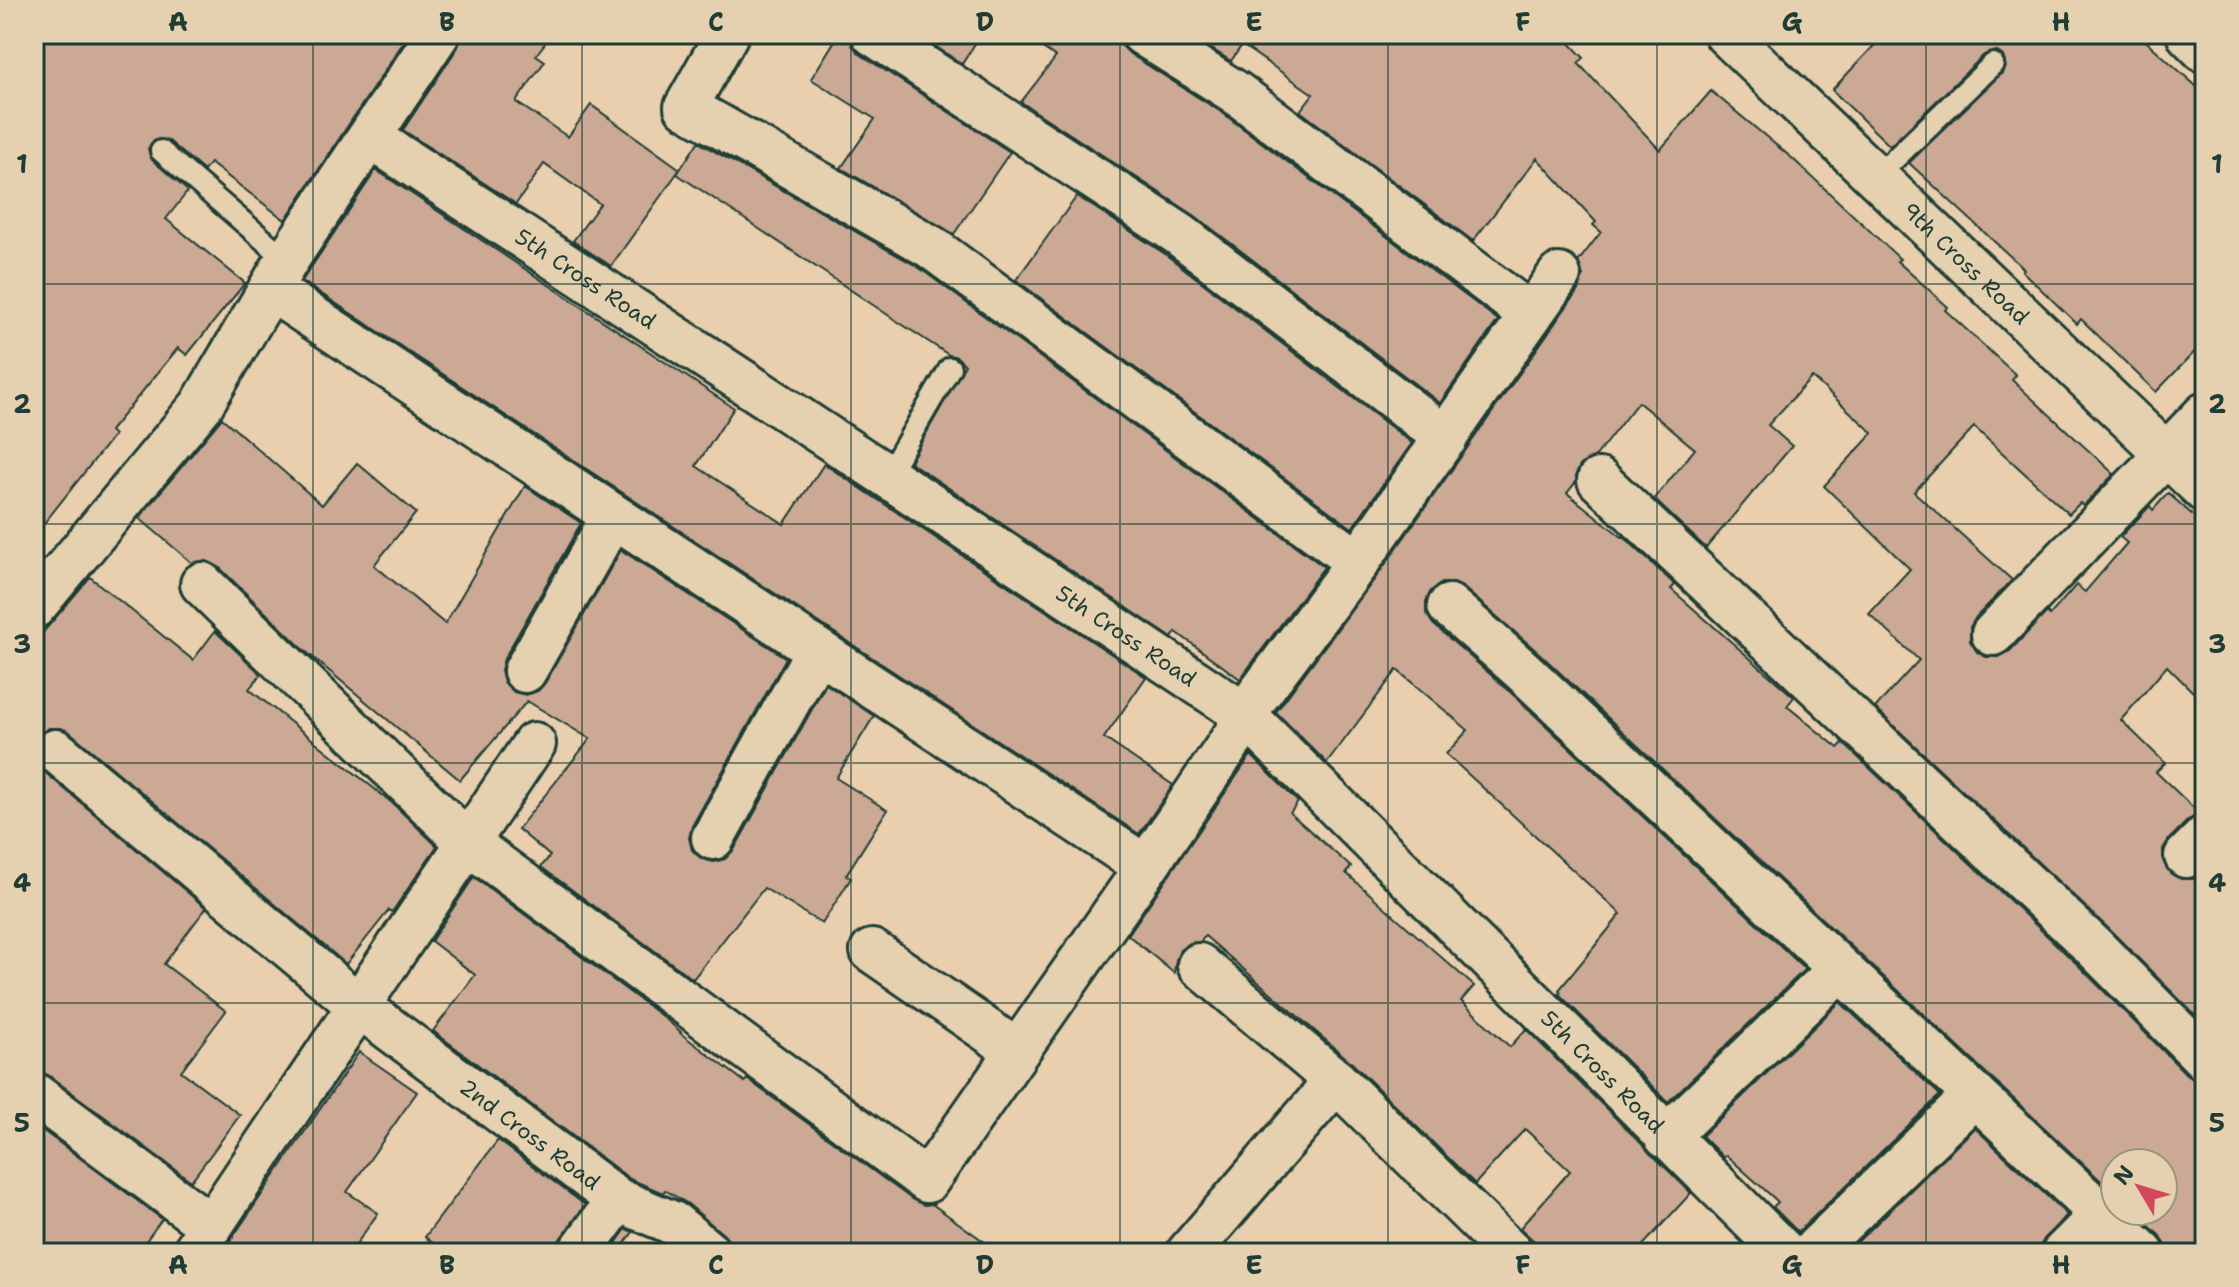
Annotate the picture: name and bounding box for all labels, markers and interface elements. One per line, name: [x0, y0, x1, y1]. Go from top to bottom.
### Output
text: A: [168, 4, 188, 39]
text: B: [439, 4, 455, 39]
text: C: [708, 4, 724, 39]
text: D: [976, 4, 994, 39]
text: E: [1245, 4, 1263, 39]
text: F: [1515, 4, 1531, 39]
text: G: [1782, 4, 1803, 39]
text: H: [2052, 4, 2070, 39]
text: 1: [16, 146, 28, 181]
text: 1: [2211, 146, 2223, 181]
street label: 9th Cross Road: [1897, 196, 2036, 331]
street label: 5th Cross Road: [510, 222, 662, 335]
text: 2: [13, 386, 31, 421]
text: 2: [2208, 386, 2226, 421]
street label: 5th Cross Road: [1051, 578, 1202, 693]
text: 3: [13, 626, 31, 661]
text: 3: [2208, 626, 2226, 661]
text: 4: [13, 865, 31, 900]
text: 4: [2208, 865, 2226, 900]
street label: 5th Cross Road: [1535, 1004, 1671, 1140]
street label: 2nd Cross Road: [454, 1072, 606, 1196]
text: 5: [14, 1105, 30, 1140]
text: 5: [2209, 1105, 2225, 1140]
north arrow: [2099, 1147, 2179, 1227]
text: N: [2107, 1159, 2140, 1191]
text: A: [168, 1247, 188, 1282]
text: B: [439, 1247, 455, 1282]
text: C: [708, 1247, 724, 1282]
text: D: [976, 1247, 994, 1282]
text: E: [1245, 1247, 1263, 1282]
text: F: [1515, 1247, 1531, 1282]
text: G: [1782, 1247, 1803, 1282]
text: H: [2052, 1247, 2070, 1282]

